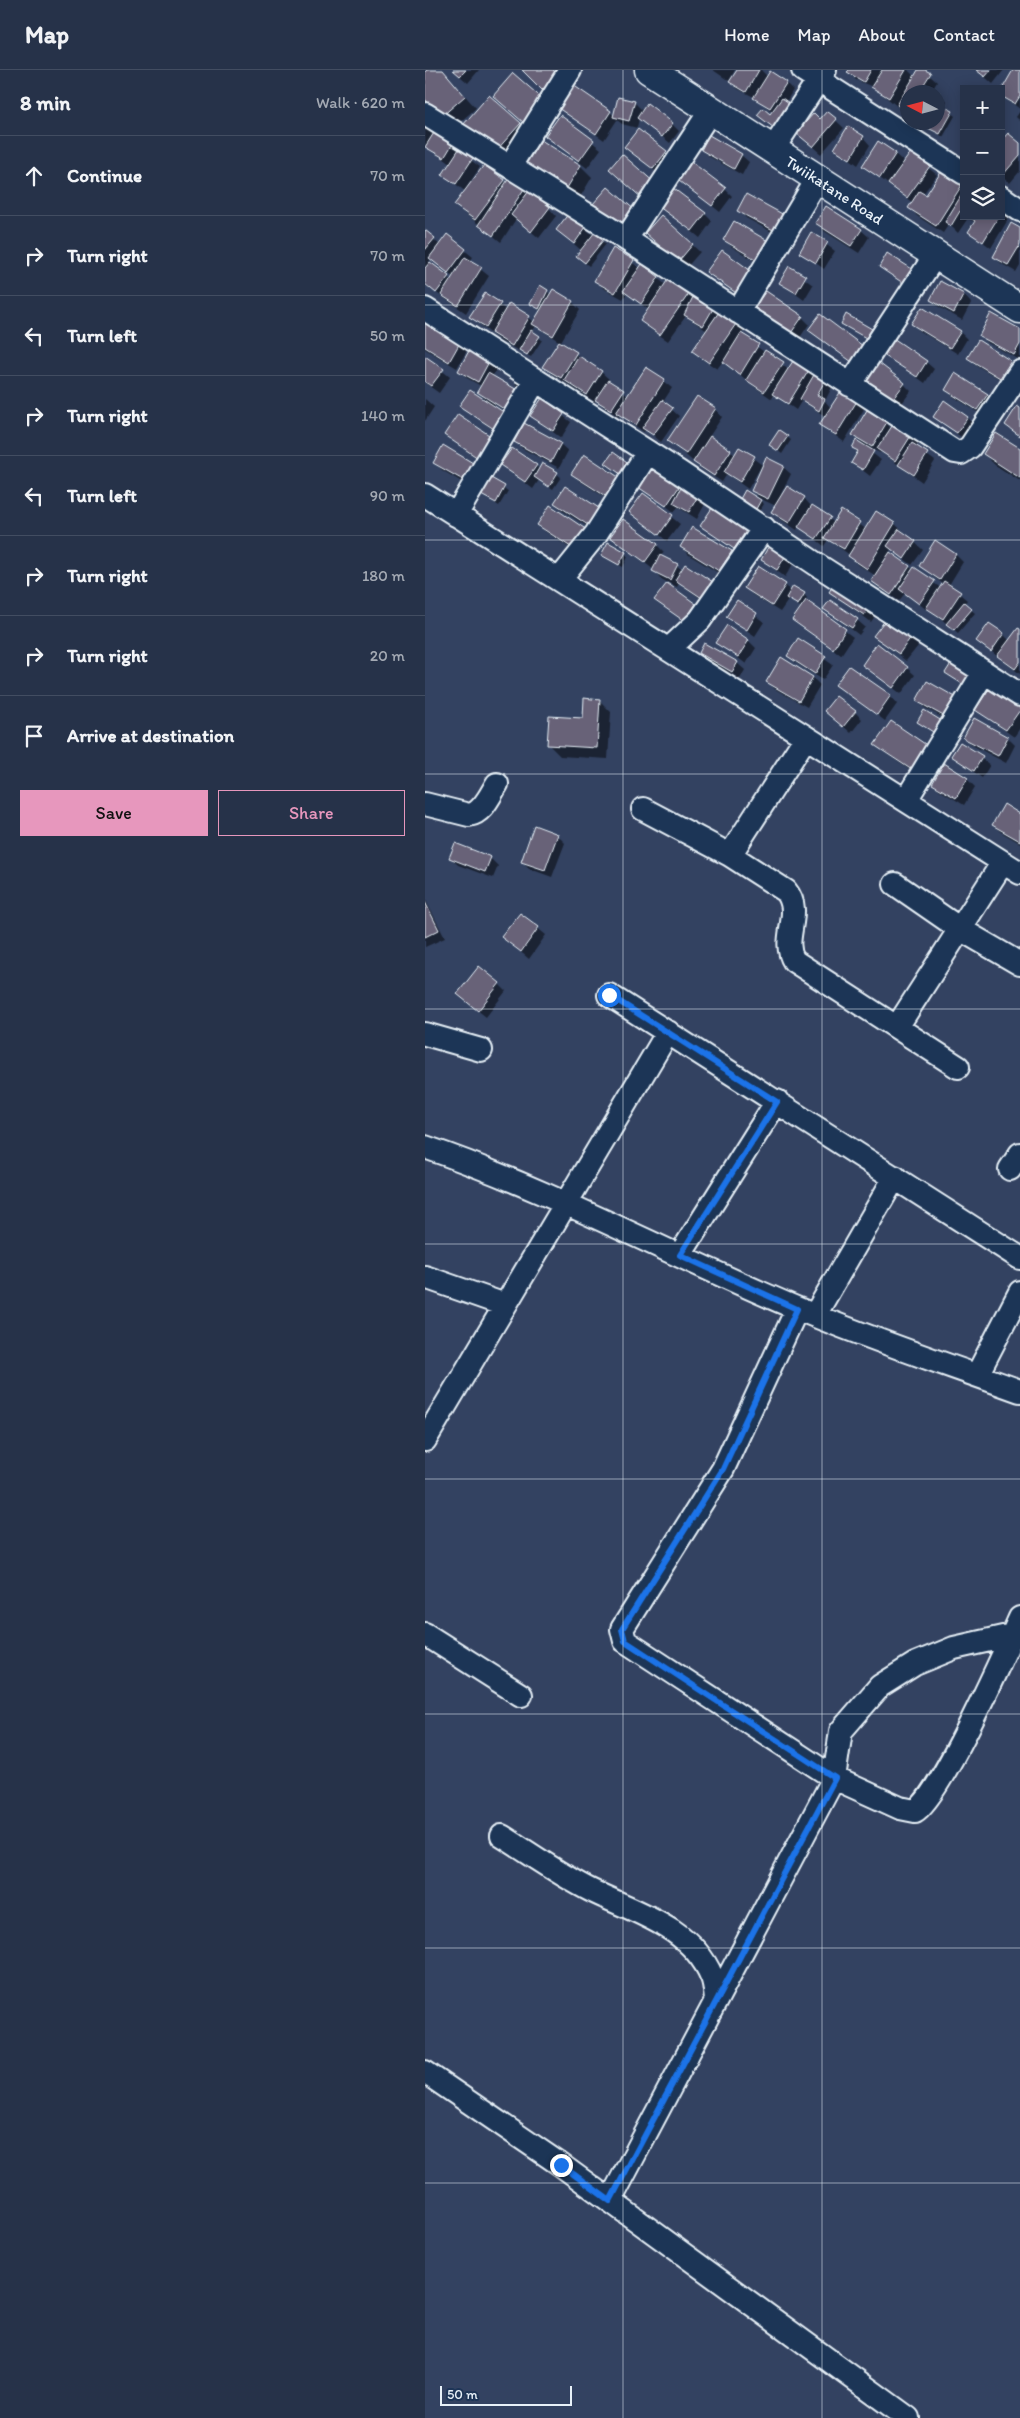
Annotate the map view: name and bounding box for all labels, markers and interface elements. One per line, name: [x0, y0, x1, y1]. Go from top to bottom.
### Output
text: Map: [25, 20, 69, 49]
text: Home: [724, 24, 770, 46]
text: Map: [798, 24, 831, 46]
text: About: [859, 24, 905, 46]
text: Contact: [933, 24, 995, 46]
north arrow: [900, 85, 945, 130]
map controls: [960, 85, 1005, 220]
button: +: [960, 85, 1005, 130]
text: 8 min: [20, 90, 70, 115]
text: Walk · 620 m: [316, 93, 405, 112]
button: −: [960, 130, 1005, 175]
street label: Twiikatane Road: [782, 151, 888, 228]
icon: ahead: [20, 162, 48, 190]
text: Continue: [67, 164, 142, 187]
text: 70 m: [370, 166, 405, 185]
button: layers: [960, 175, 1005, 220]
icon: right: [20, 242, 48, 270]
text: Turn right: [67, 244, 148, 267]
text: 70 m: [370, 246, 405, 265]
icon: left: [20, 322, 48, 350]
text: Turn left: [67, 324, 137, 347]
text: 50 m: [370, 326, 405, 345]
icon: right: [20, 402, 48, 430]
text: Turn right: [67, 404, 148, 427]
text: 140 m: [361, 406, 405, 425]
icon: left: [20, 482, 48, 510]
text: Turn left: [67, 484, 137, 507]
text: 90 m: [370, 486, 405, 505]
icon: right: [20, 562, 48, 590]
text: Turn right: [67, 564, 148, 587]
text: 180 m: [362, 566, 405, 585]
icon: right: [20, 642, 48, 670]
text: Turn right: [67, 644, 148, 667]
text: 20 m: [370, 646, 405, 665]
icon: arrive: [20, 722, 48, 750]
text: Arrive at destination: [67, 724, 234, 747]
button: Save: [20, 790, 208, 836]
button: Share: [218, 790, 405, 836]
route start: [598, 984, 621, 1007]
route end: [550, 2154, 573, 2177]
scale bar: [440, 2383, 573, 2406]
text: 50 m: [447, 2386, 478, 2403]

